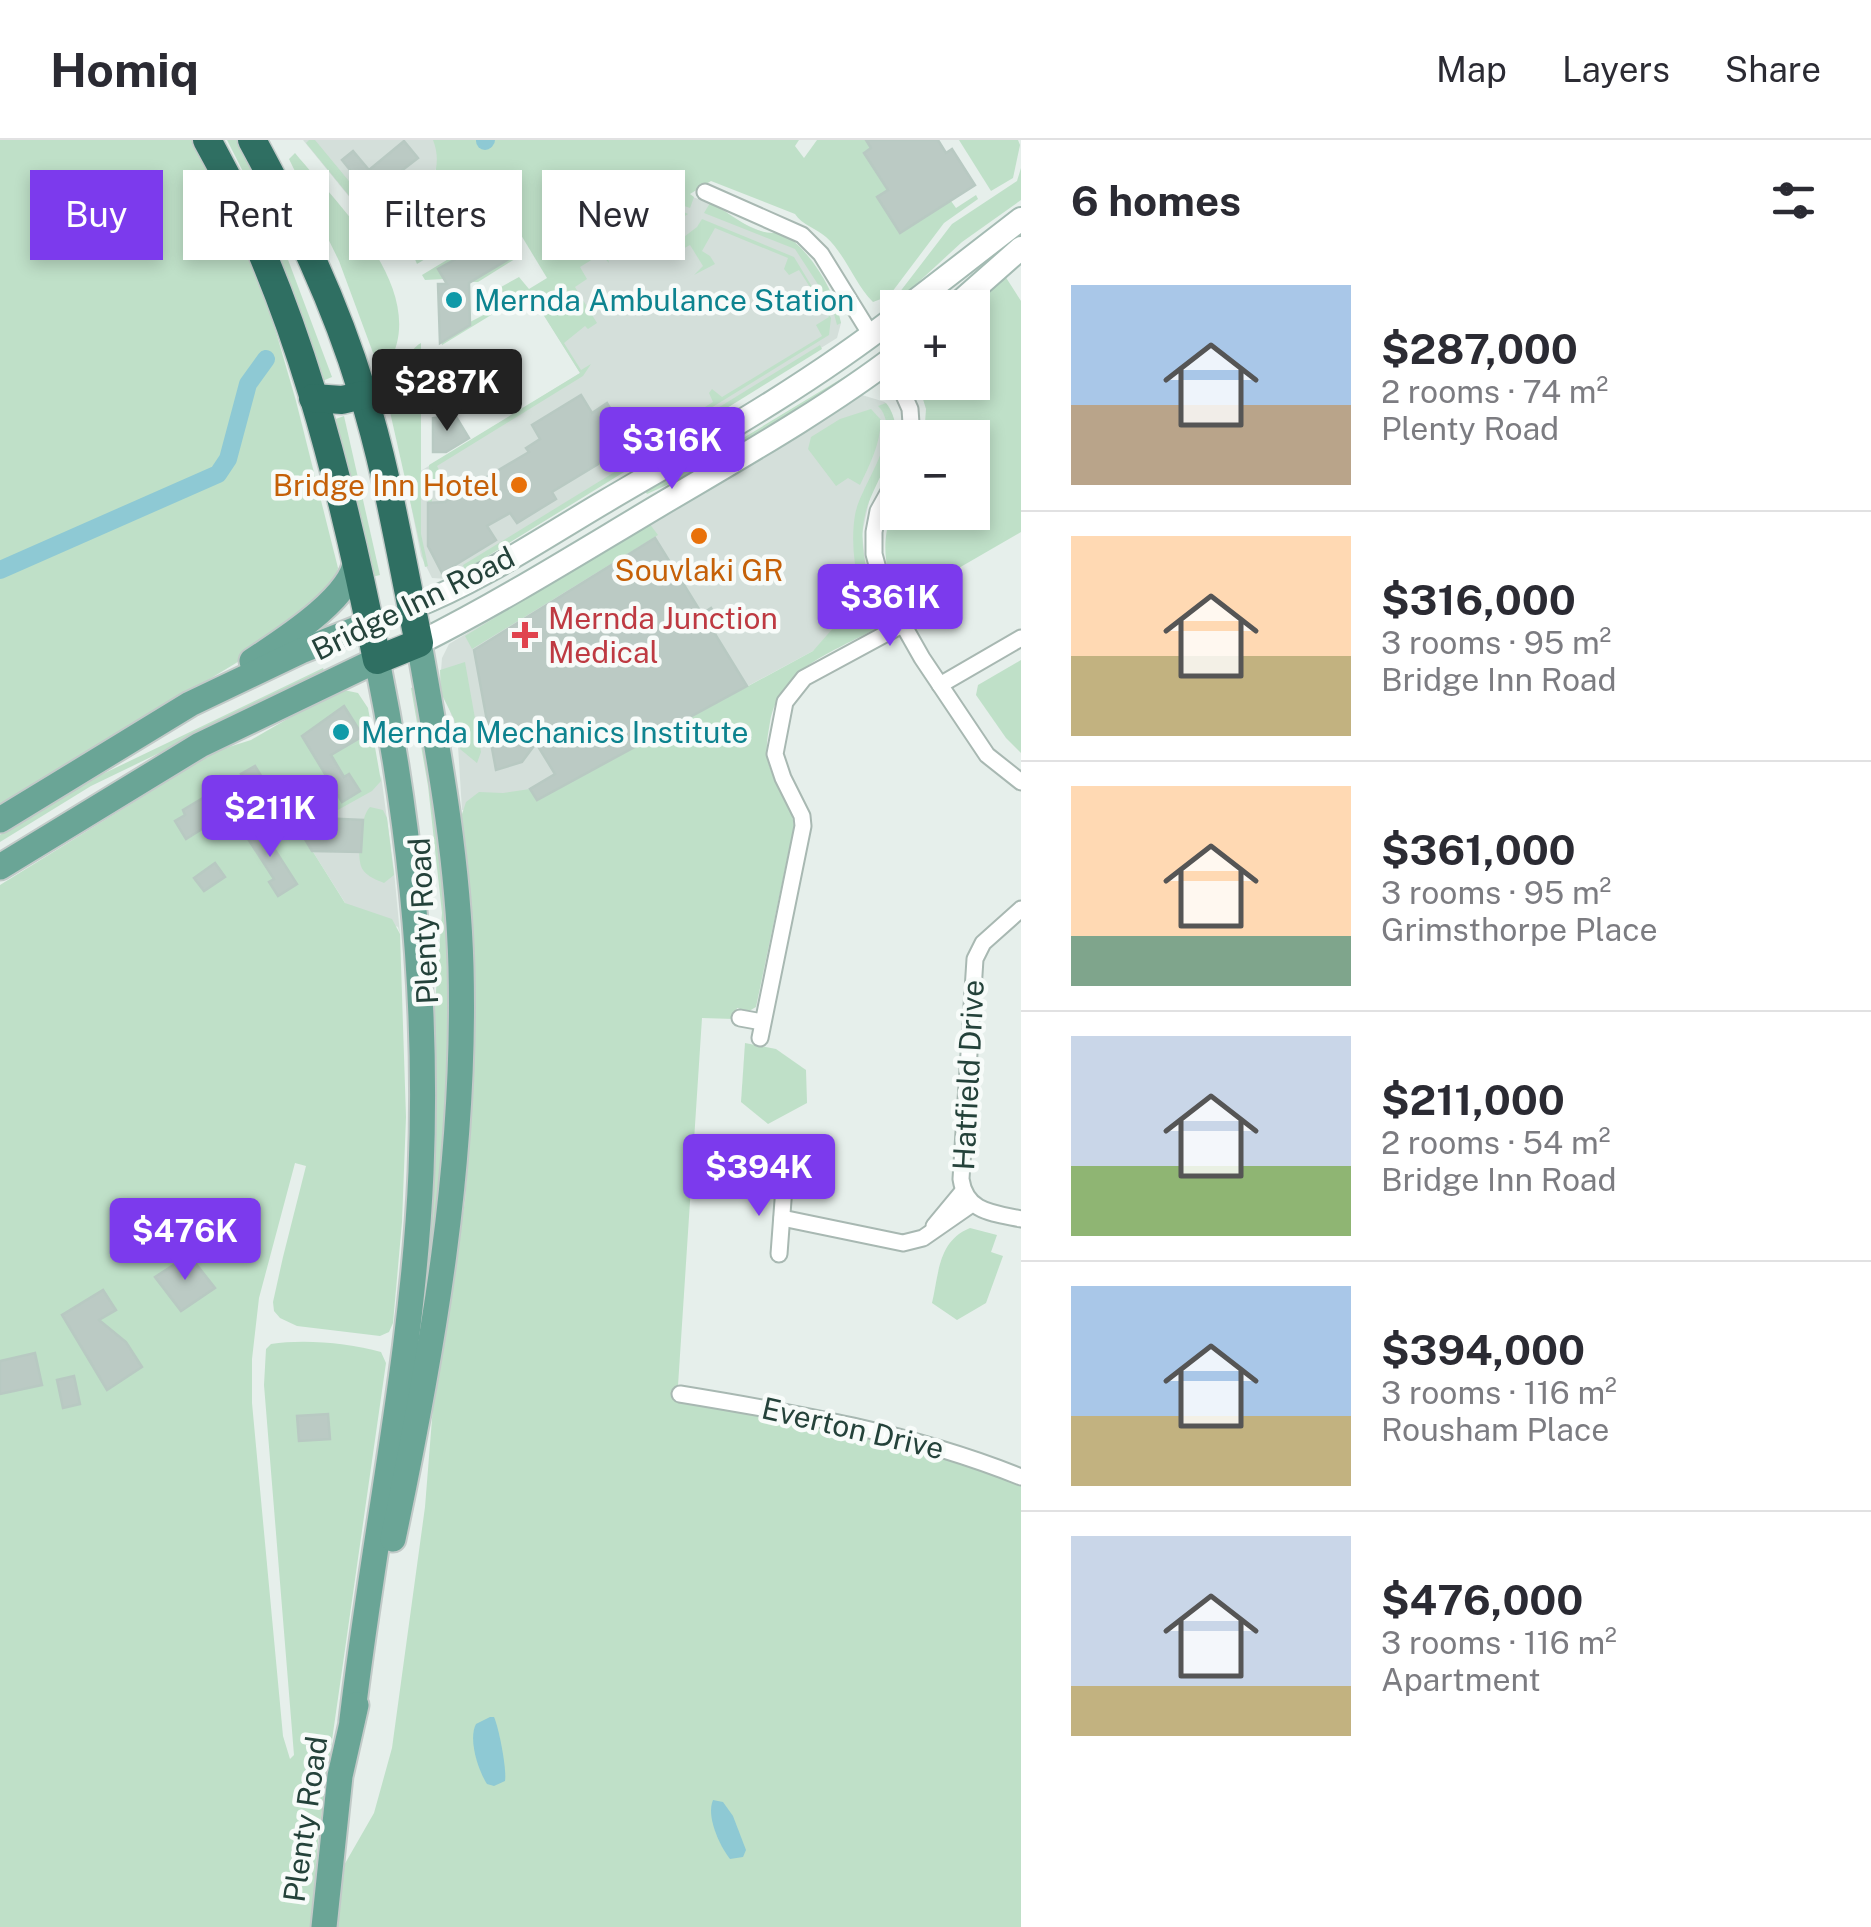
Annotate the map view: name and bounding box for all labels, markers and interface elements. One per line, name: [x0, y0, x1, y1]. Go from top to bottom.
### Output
text: Homiq: [50, 41, 199, 98]
text: Map: [1436, 49, 1507, 90]
text: Layers: [1562, 49, 1670, 90]
text: Share: [1725, 49, 1821, 90]
chip: Buy: [30, 170, 163, 260]
chip: Rent: [183, 170, 329, 260]
chip: Filters: [349, 170, 522, 260]
chip: New: [542, 170, 685, 260]
icon: filters: [1766, 173, 1821, 228]
text: 6 homes: [1071, 176, 1241, 225]
place label: Mernda Ambulance Station: [474, 282, 854, 318]
marker: Mernda Ambulance Station: [443, 289, 465, 311]
map controls: [880, 290, 990, 530]
button: +: [880, 290, 990, 400]
text: $287,000: [1381, 324, 1578, 373]
icon: home: [1151, 325, 1271, 445]
pin: $287K: [377, 349, 517, 434]
text: $287K: [394, 363, 500, 400]
text: 2 rooms · 74 m²: [1381, 373, 1608, 410]
pin: $316K: [602, 407, 742, 492]
text: Plenty Road: [1381, 410, 1559, 447]
button: −: [880, 420, 990, 530]
text: $316K: [622, 421, 722, 458]
place label: Bridge Inn Hotel: [273, 467, 499, 503]
marker: Bridge Inn Hotel: [508, 474, 530, 496]
marker: Souvlaki GR: [688, 525, 710, 547]
street label: Bridge Inn Road: [306, 538, 520, 668]
place label: Souvlaki GR: [615, 552, 783, 588]
pin: $361K: [820, 564, 960, 649]
text: $316,000: [1381, 575, 1576, 624]
icon: home: [1151, 576, 1271, 696]
text: $361K: [840, 578, 940, 615]
place label: Mernda Junction Medical: [548, 600, 778, 670]
marker: Mernda Junction Medical: [512, 622, 538, 648]
text: 3 rooms · 95 m²: [1381, 624, 1611, 661]
text: Bridge Inn Road: [1381, 661, 1617, 698]
place label: Mernda Mechanics Institute: [361, 714, 749, 750]
marker: Mernda Mechanics Institute: [330, 721, 352, 743]
pin: $211K: [200, 775, 340, 860]
text: $211K: [224, 789, 316, 826]
text: $361,000: [1381, 825, 1576, 874]
icon: home: [1151, 826, 1271, 946]
street label: Plenty Road: [401, 837, 445, 1005]
text: 3 rooms · 95 m²: [1381, 874, 1611, 911]
text: Grimsthorpe Place: [1381, 911, 1658, 948]
street label: Hatfield Drive: [945, 979, 991, 1171]
text: $211,000: [1381, 1075, 1565, 1124]
icon: home: [1151, 1076, 1271, 1196]
text: 2 rooms · 54 m²: [1381, 1124, 1610, 1161]
pin: $394K: [689, 1134, 829, 1219]
text: $394K: [705, 1148, 813, 1185]
text: Bridge Inn Road: [1381, 1161, 1617, 1198]
pin: $476K: [115, 1198, 255, 1283]
text: $476K: [132, 1212, 238, 1249]
text: $394,000: [1381, 1325, 1585, 1374]
icon: home: [1151, 1326, 1271, 1446]
text: 3 rooms · 116 m²: [1381, 1374, 1617, 1411]
street label: Everton Drive: [758, 1390, 948, 1466]
text: Rousham Place: [1381, 1411, 1609, 1448]
text: $476,000: [1381, 1575, 1583, 1624]
icon: home: [1151, 1576, 1271, 1696]
text: 3 rooms · 116 m²: [1381, 1624, 1617, 1661]
text: Apartment: [1381, 1661, 1541, 1698]
street label: Plenty Road: [276, 1734, 334, 1904]

